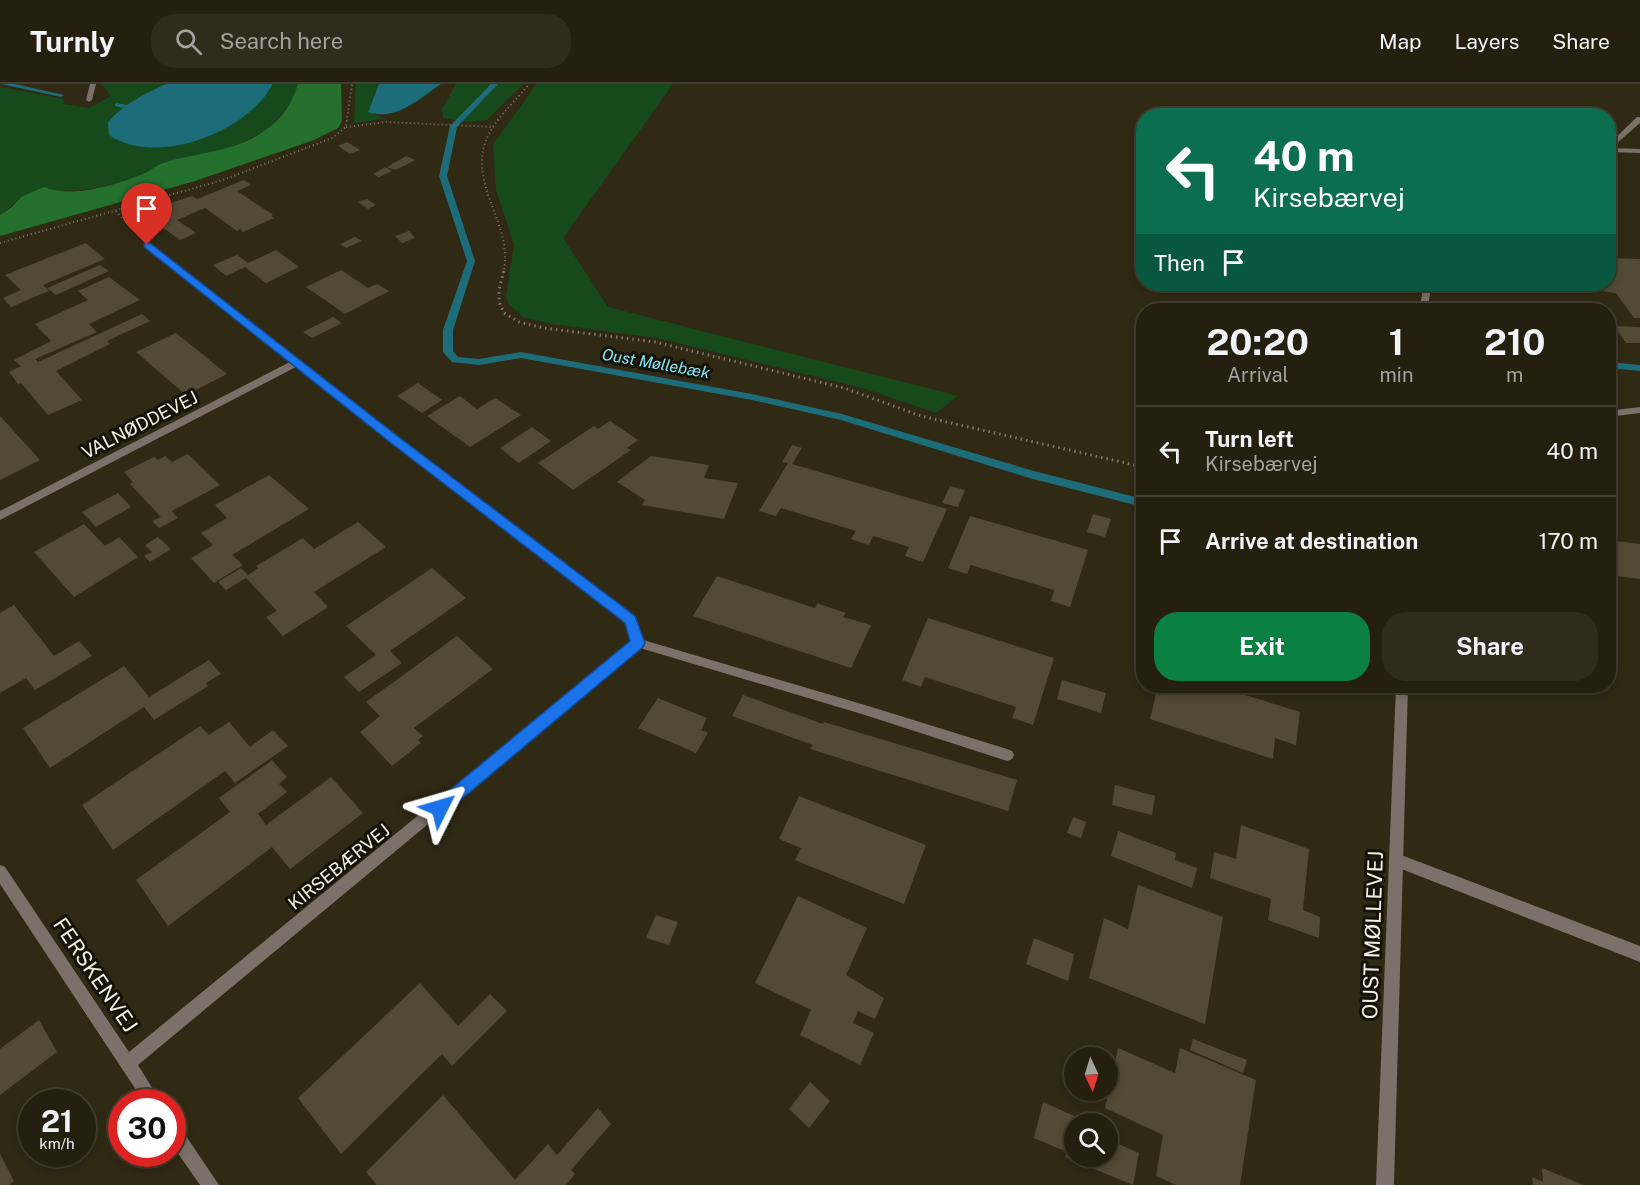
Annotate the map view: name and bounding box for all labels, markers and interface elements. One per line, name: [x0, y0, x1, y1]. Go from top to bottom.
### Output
search box: [151, 14, 571, 68]
text: Turnly: [30, 25, 115, 58]
icon: search: [172, 25, 205, 58]
text: Search here: [220, 28, 343, 54]
text: Map: [1379, 29, 1422, 54]
text: Layers: [1455, 29, 1519, 54]
text: Share: [1552, 29, 1610, 54]
text: 40 m: [1253, 131, 1355, 180]
icon: left: [1154, 132, 1232, 210]
text: Kirsebærvej: [1253, 181, 1405, 213]
pin: [121, 183, 172, 245]
icon: arrive: [130, 192, 163, 225]
icon: arrive: [1217, 246, 1250, 279]
text: Then: [1154, 250, 1205, 276]
text: 20:20: [1207, 321, 1309, 363]
text: 1: [1389, 321, 1404, 363]
text: 210: [1484, 321, 1545, 363]
water label: Oust Møllebæk: [600, 345, 712, 382]
text: Arrival: [1227, 363, 1289, 387]
text: min: [1380, 363, 1413, 387]
text: m: [1506, 363, 1523, 387]
street label: VALNØDDEVEJ: [78, 386, 201, 463]
text: Turn left: [1205, 426, 1294, 452]
icon: left: [1154, 435, 1187, 468]
text: 40 m: [1546, 438, 1598, 464]
text: Kirsebærvej: [1205, 452, 1318, 476]
icon: arrive: [1154, 525, 1187, 558]
text: Arrive at destination: [1205, 528, 1418, 554]
text: 170 m: [1538, 528, 1598, 554]
button: Exit: [1154, 612, 1370, 681]
button: Share: [1382, 612, 1598, 681]
position arrow: [408, 776, 472, 840]
street label: KIRSEBÆRVEJ: [284, 819, 394, 914]
street label: OUST MØLLEVEJ: [1357, 850, 1388, 1020]
street label: FERSKENVEJ: [48, 913, 143, 1037]
north arrow: [1064, 1047, 1118, 1101]
map controls: [1064, 1047, 1118, 1167]
speed limit sign: 30: [108, 1089, 186, 1167]
text: 21: [41, 1103, 73, 1139]
button: search: [1064, 1113, 1118, 1167]
text: km/h: [39, 1135, 75, 1152]

